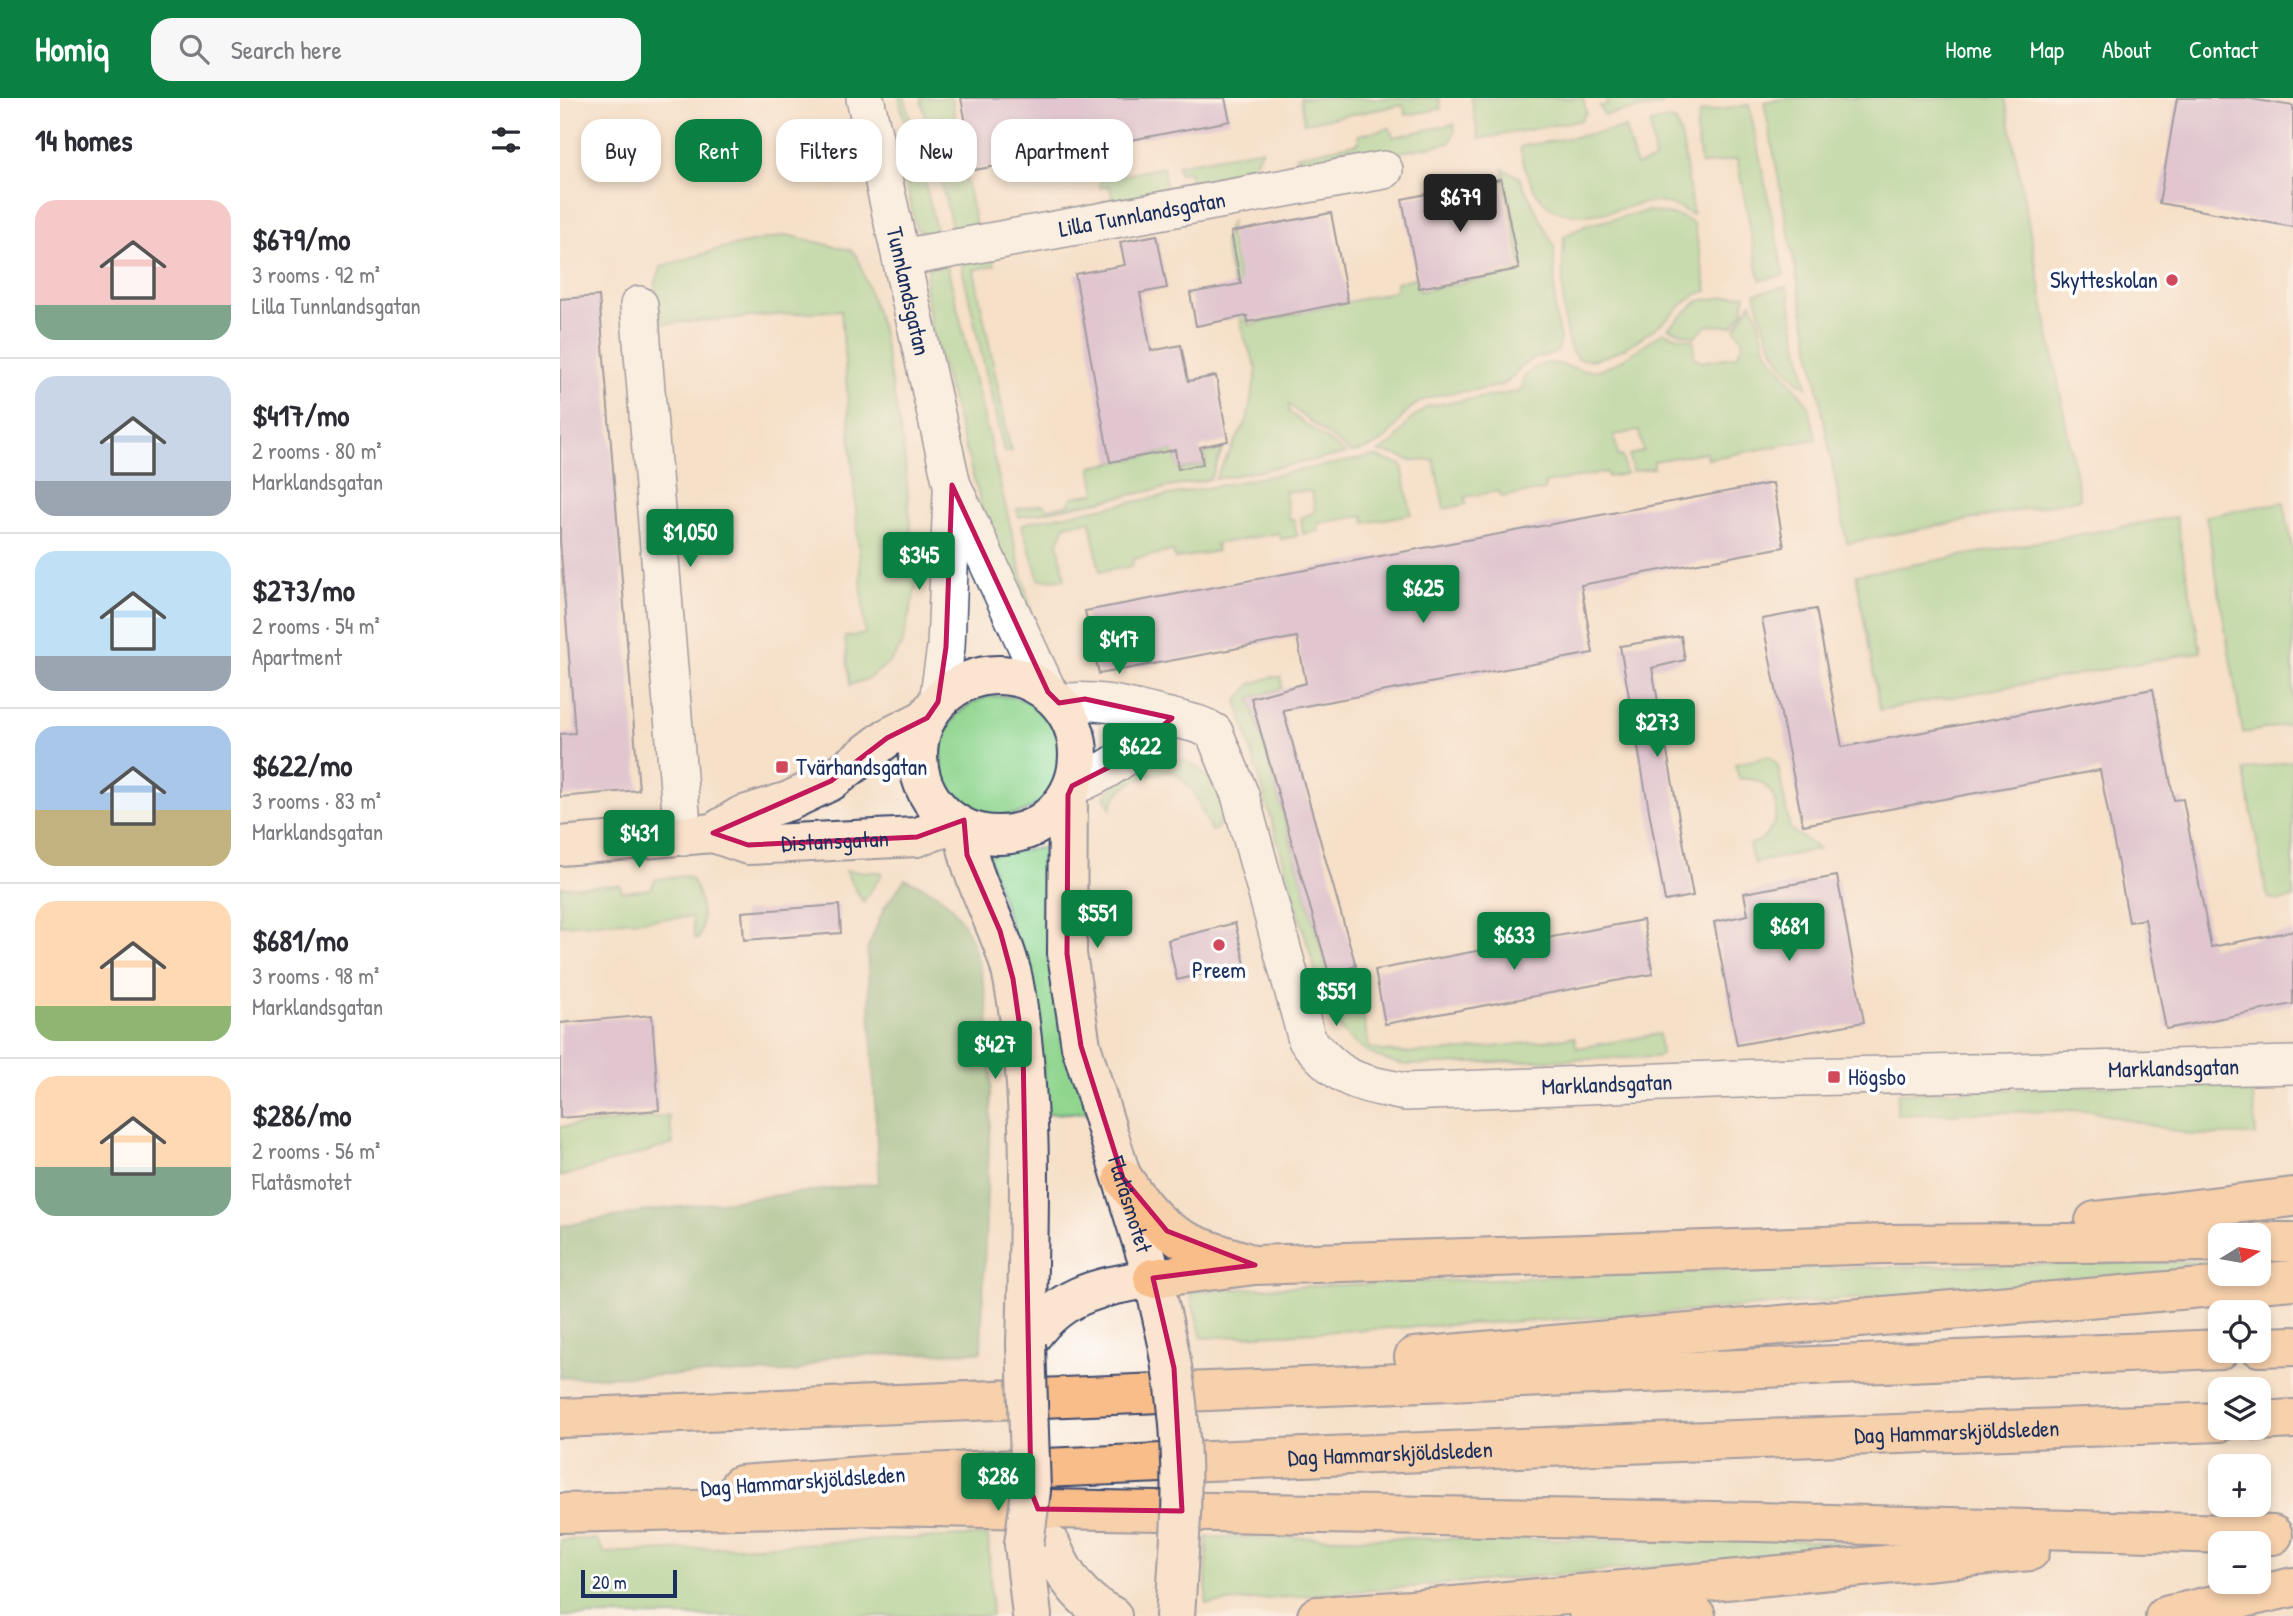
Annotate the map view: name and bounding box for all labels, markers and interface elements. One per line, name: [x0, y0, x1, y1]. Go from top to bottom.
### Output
search box: [151, 18, 641, 81]
text: Homiq: [35, 27, 109, 71]
icon: search: [175, 30, 213, 68]
text: Search here: [231, 32, 342, 67]
text: Home: [1945, 33, 1992, 65]
text: Map: [2030, 33, 2064, 65]
text: About: [2102, 33, 2151, 65]
text: Contact: [2189, 33, 2258, 65]
chip: Buy: [581, 119, 661, 182]
chip: Rent: [675, 119, 762, 182]
chip: Filters: [776, 119, 882, 182]
chip: New: [896, 119, 977, 182]
chip: Apartment: [991, 119, 1133, 182]
text: 14 homes: [35, 120, 133, 160]
icon: filters: [487, 121, 525, 159]
pin: $679: [1419, 174, 1501, 234]
text: $679: [1440, 181, 1480, 212]
street label: Lilla Tunnlandsgatan: [1056, 183, 1228, 244]
text: $679/mo: [252, 219, 350, 259]
street label: Tunnlandsgatan: [879, 224, 938, 358]
icon: home: [91, 228, 175, 312]
text: 3 rooms · 92 m²: [252, 259, 380, 290]
place label: Skytteskolan: [2050, 264, 2158, 295]
marker: Skytteskolan: [2164, 272, 2180, 288]
text: Lilla Tunnlandsgatan: [252, 290, 421, 321]
text: $417/mo: [252, 395, 349, 435]
icon: home: [91, 404, 175, 488]
text: 2 rooms · 80 m²: [252, 435, 382, 466]
text: Marklandsgatan: [252, 466, 383, 497]
pin: $1,050: [633, 510, 747, 569]
text: $1,050: [663, 516, 718, 547]
pin: $345: [878, 532, 960, 592]
text: $345: [899, 539, 939, 570]
pin: $625: [1382, 566, 1464, 625]
text: $273/mo: [252, 570, 355, 610]
text: $625: [1402, 572, 1444, 603]
icon: home: [91, 579, 175, 663]
text: 2 rooms · 54 m²: [252, 610, 380, 641]
pin: $417: [1078, 616, 1160, 676]
text: $417: [1099, 623, 1139, 654]
text: Apartment: [252, 641, 342, 672]
pin: $273: [1616, 700, 1698, 759]
text: $273: [1635, 706, 1679, 737]
pin: $622: [1099, 724, 1181, 783]
text: $622: [1119, 730, 1161, 761]
text: $622/mo: [252, 745, 352, 785]
place label: Tvärhandsgatan: [796, 751, 927, 782]
icon: home: [91, 754, 175, 838]
marker: Tvärhandsgatan: [774, 759, 790, 775]
text: 3 rooms · 83 m²: [252, 785, 381, 816]
pin: $431: [598, 810, 680, 870]
text: Marklandsgatan: [252, 816, 383, 847]
text: $431: [620, 817, 658, 848]
street label: Distansgatan: [780, 822, 889, 858]
pin: $551: [1056, 890, 1138, 950]
text: $551: [1077, 897, 1117, 928]
pin: $681: [1748, 904, 1830, 963]
text: $681: [1769, 910, 1809, 941]
pin: $633: [1473, 912, 1555, 972]
text: $633: [1493, 919, 1535, 950]
text: $681/mo: [252, 920, 348, 960]
icon: home: [91, 929, 175, 1013]
marker: Preem: [1211, 937, 1227, 953]
place label: Preem: [1192, 954, 1246, 985]
text: 3 rooms · 98 m²: [252, 960, 379, 991]
pin: $551: [1295, 968, 1377, 1028]
text: $551: [1316, 975, 1356, 1006]
text: Marklandsgatan: [252, 991, 383, 1022]
pin: $427: [954, 1021, 1036, 1081]
text: $427: [974, 1028, 1016, 1059]
street label: Marklandsgatan: [2108, 1050, 2240, 1085]
place label: Högsbo: [1848, 1061, 1906, 1092]
street label: Marklandsgatan: [1541, 1066, 1673, 1102]
marker: Högsbo: [1826, 1069, 1842, 1085]
text: $286/mo: [252, 1095, 351, 1135]
icon: home: [91, 1104, 175, 1188]
text: 2 rooms · 56 m²: [252, 1135, 380, 1166]
street label: Flatåsmotet: [1101, 1151, 1161, 1257]
text: Flatåsmotet: [252, 1166, 351, 1197]
north arrow: [2208, 1223, 2272, 1286]
map controls: [2208, 1223, 2271, 1594]
button: locate: [2208, 1300, 2271, 1363]
button: layers: [2208, 1377, 2271, 1440]
street label: Dag Hammarskjöldsleden: [1854, 1412, 2060, 1451]
street label: Dag Hammarskjöldsleden: [1287, 1433, 1493, 1473]
pin: $286: [957, 1454, 1039, 1513]
button: +: [2208, 1454, 2271, 1517]
street label: Dag Hammarskjöldsleden: [700, 1458, 906, 1503]
text: $286: [977, 1460, 1019, 1491]
button: −: [2208, 1531, 2271, 1594]
scale bar: [581, 1567, 677, 1599]
text: 20 m: [592, 1569, 627, 1595]

